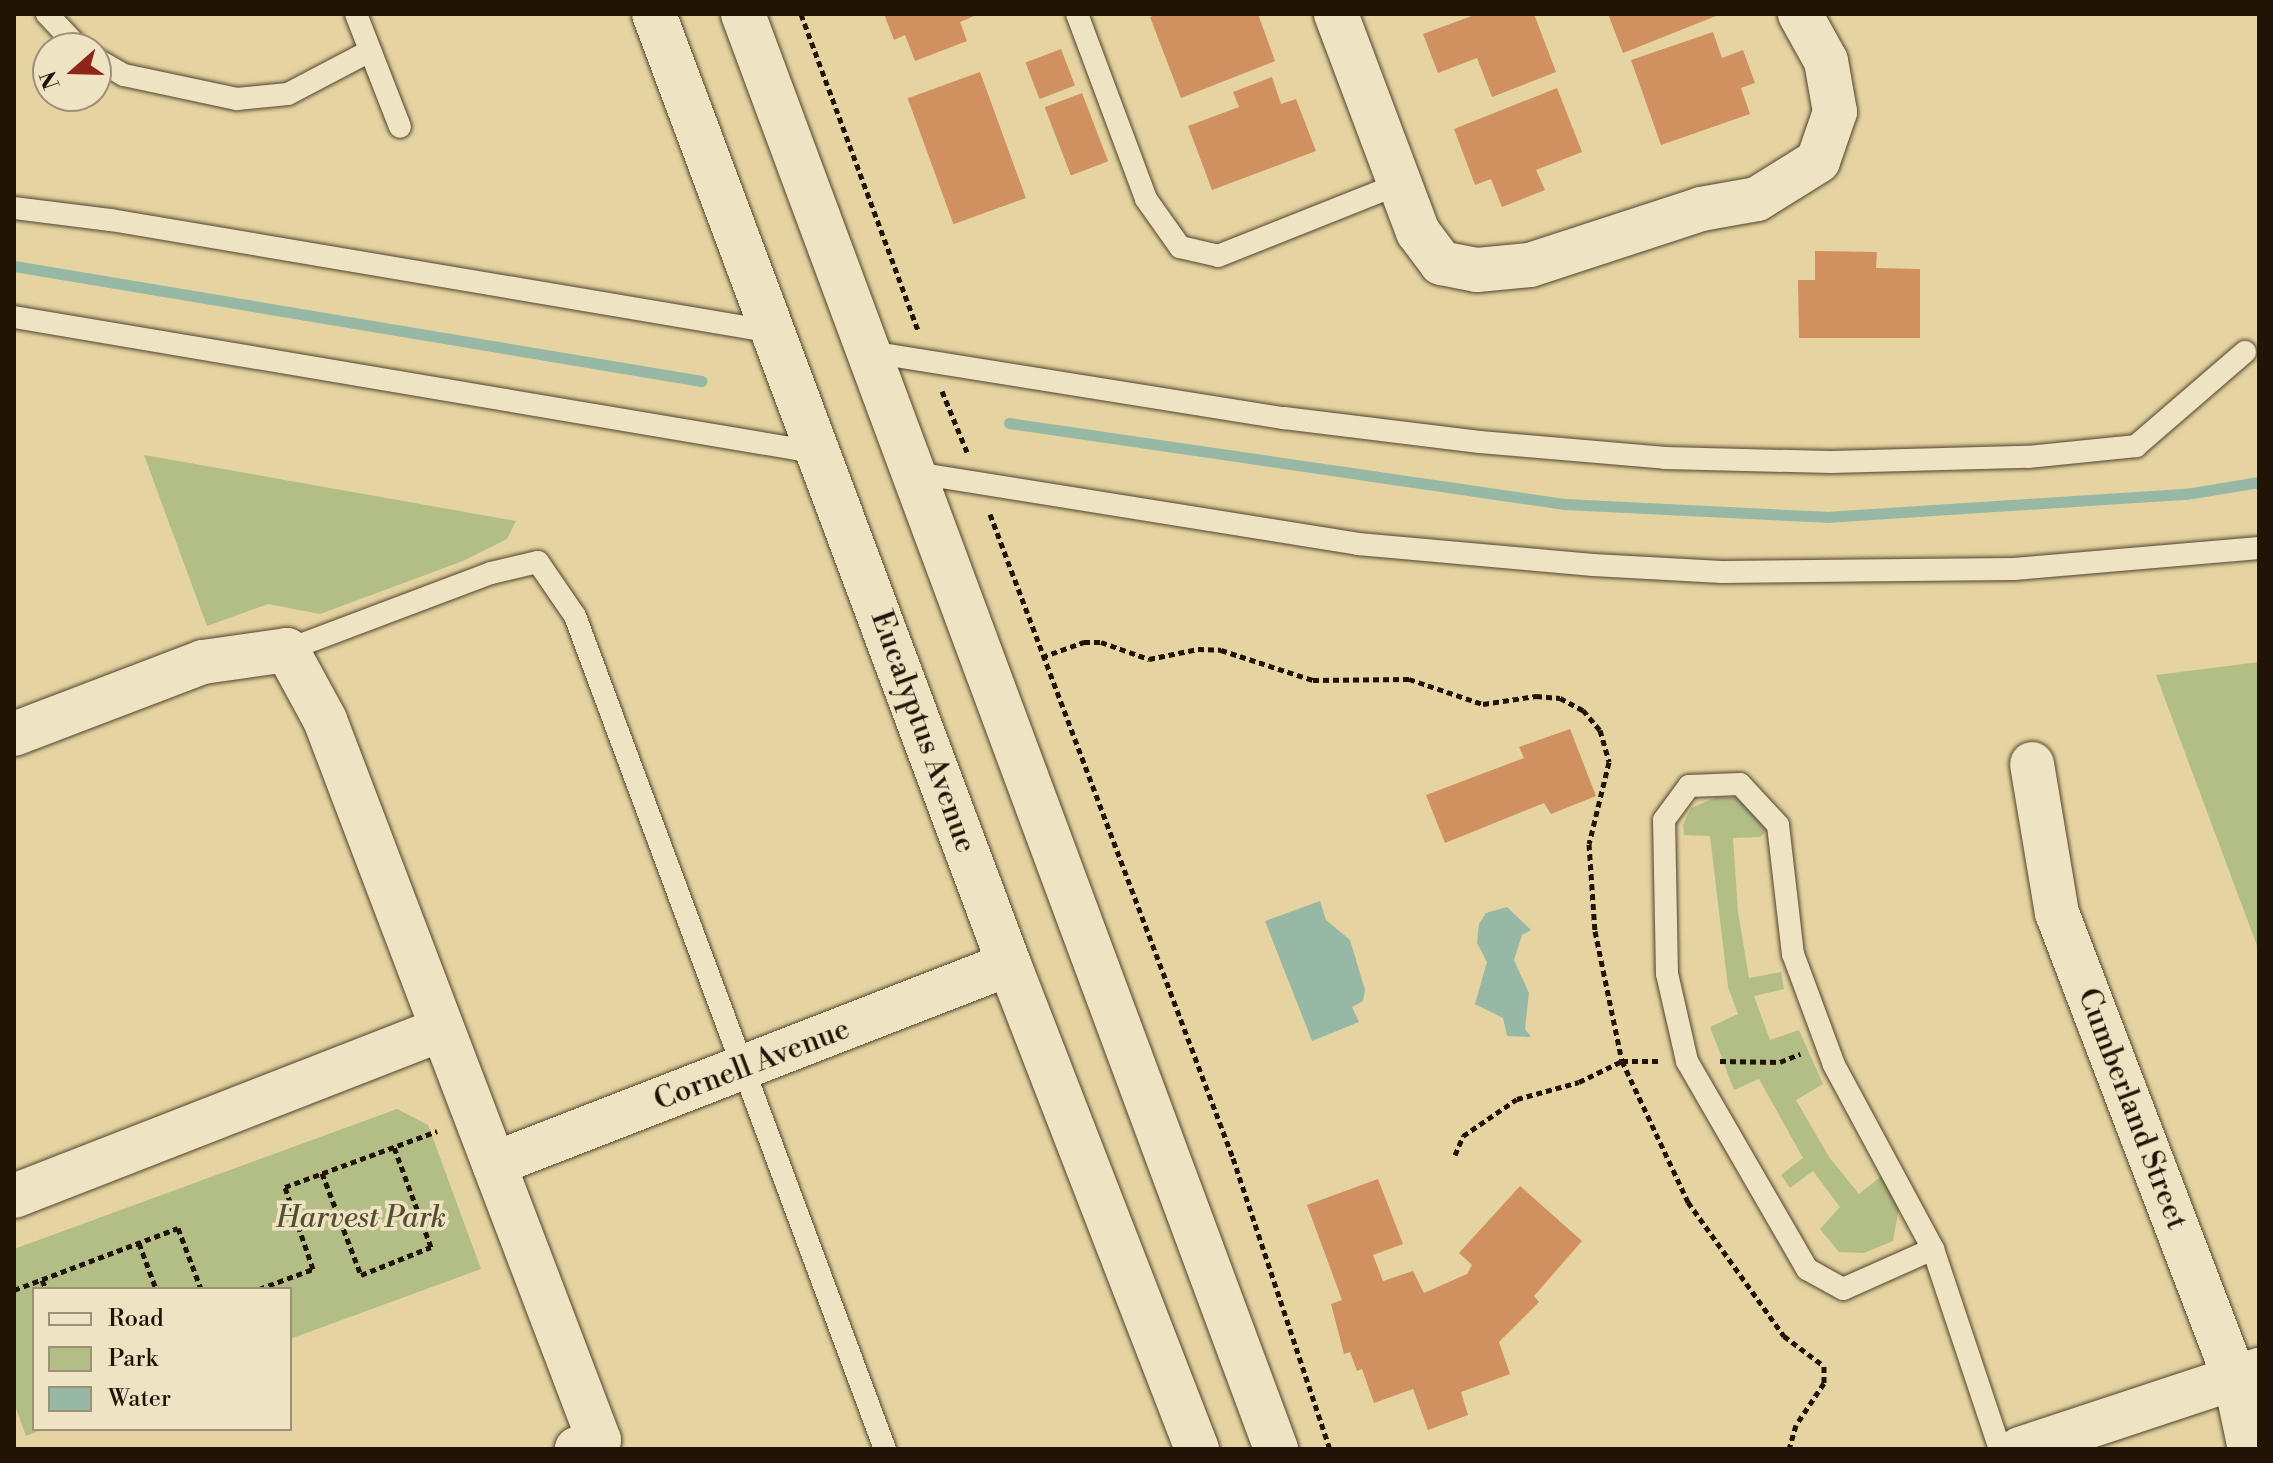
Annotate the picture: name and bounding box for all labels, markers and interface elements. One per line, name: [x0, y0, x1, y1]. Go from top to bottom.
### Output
north arrow: [32, 32, 112, 112]
text: N: [35, 67, 67, 92]
street label: Eucalyptus Avenue: [862, 606, 984, 858]
street label: Cumberland Street: [2069, 983, 2195, 1235]
street label: Cornell Avenue: [649, 1011, 855, 1119]
park label: Harvest Park: [276, 1200, 446, 1236]
legend: [32, 1287, 292, 1431]
text: Road: [108, 1304, 164, 1334]
text: Park: [108, 1344, 158, 1374]
text: Water: [108, 1384, 171, 1414]

